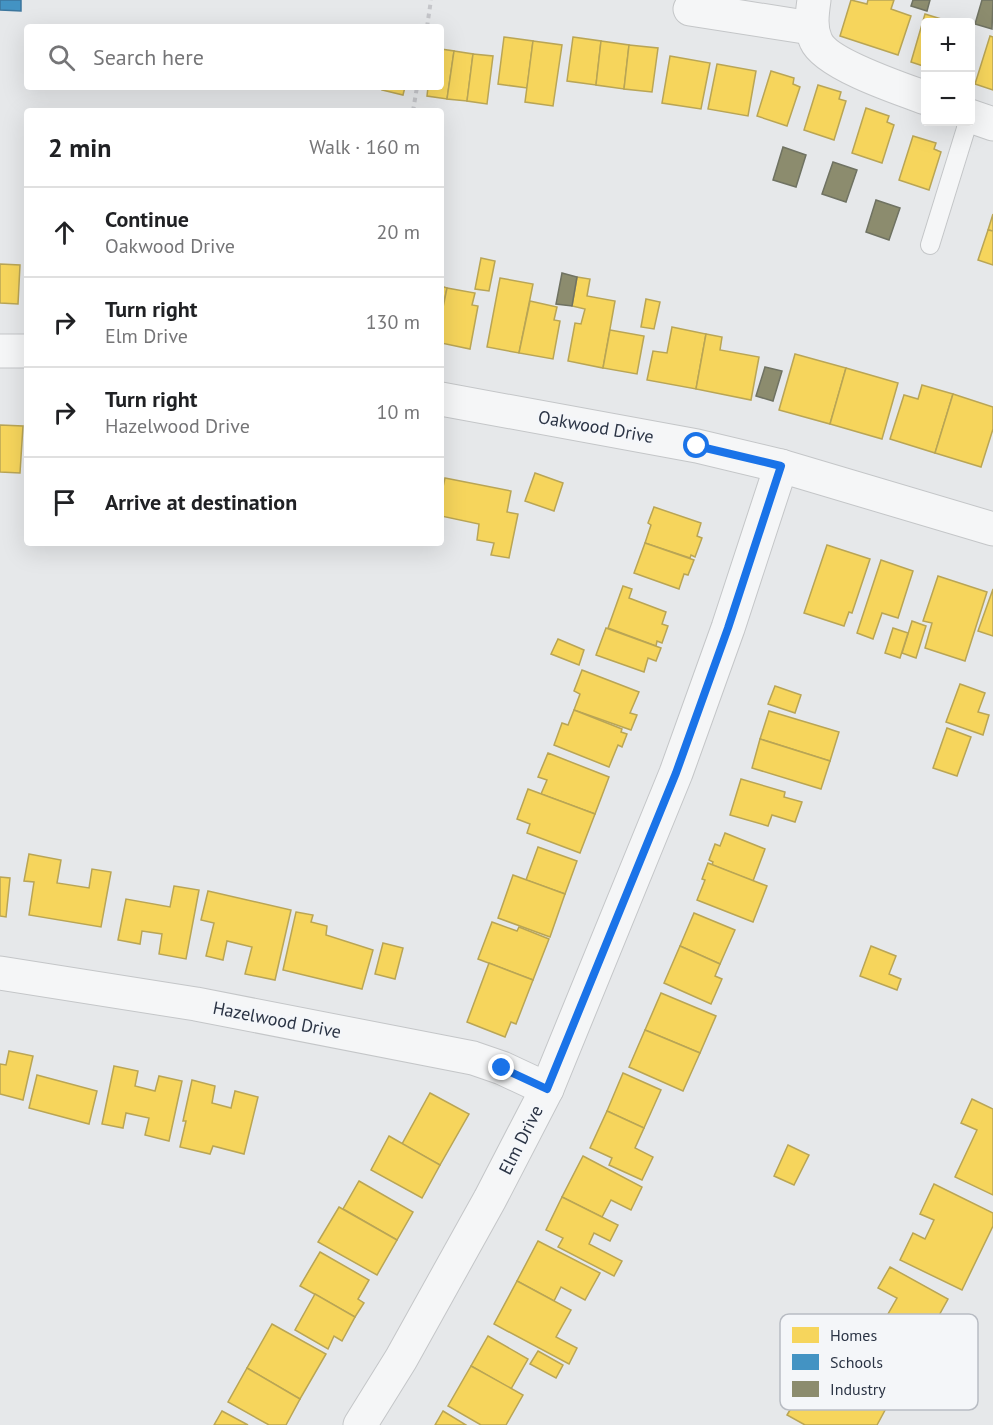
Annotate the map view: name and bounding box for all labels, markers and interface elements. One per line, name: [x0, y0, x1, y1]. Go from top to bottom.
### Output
map controls: [921, 18, 975, 126]
button: +: [921, 18, 975, 72]
search box: [24, 24, 444, 90]
icon: search: [45, 41, 78, 74]
text: Search here: [93, 43, 204, 71]
button: −: [921, 72, 975, 126]
text: 2 min: [48, 131, 111, 164]
text: Walk · 160 m: [309, 134, 420, 160]
text: Continue: [105, 205, 189, 233]
icon: ahead: [48, 216, 81, 249]
text: 20 m: [377, 219, 420, 245]
text: Oakwood Drive: [105, 233, 235, 259]
text: Turn right: [105, 295, 197, 323]
icon: right: [48, 306, 81, 339]
text: 130 m: [366, 309, 420, 335]
text: Elm Drive: [105, 323, 188, 349]
text: Turn right: [105, 385, 197, 413]
icon: right: [48, 396, 81, 429]
text: 10 m: [377, 399, 420, 425]
street label: Oakwood Drive: [536, 405, 656, 448]
text: Hazelwood Drive: [105, 413, 250, 439]
route start: [683, 432, 709, 458]
icon: arrive: [48, 486, 81, 519]
text: Arrive at destination: [105, 488, 297, 516]
street label: Hazelwood Drive: [211, 996, 343, 1043]
route end: [488, 1054, 514, 1080]
street label: Elm Drive: [493, 1101, 548, 1178]
legend: [780, 1314, 978, 1410]
text: Homes: [830, 1325, 877, 1345]
text: Schools: [830, 1352, 883, 1372]
text: Industry: [830, 1379, 886, 1399]

